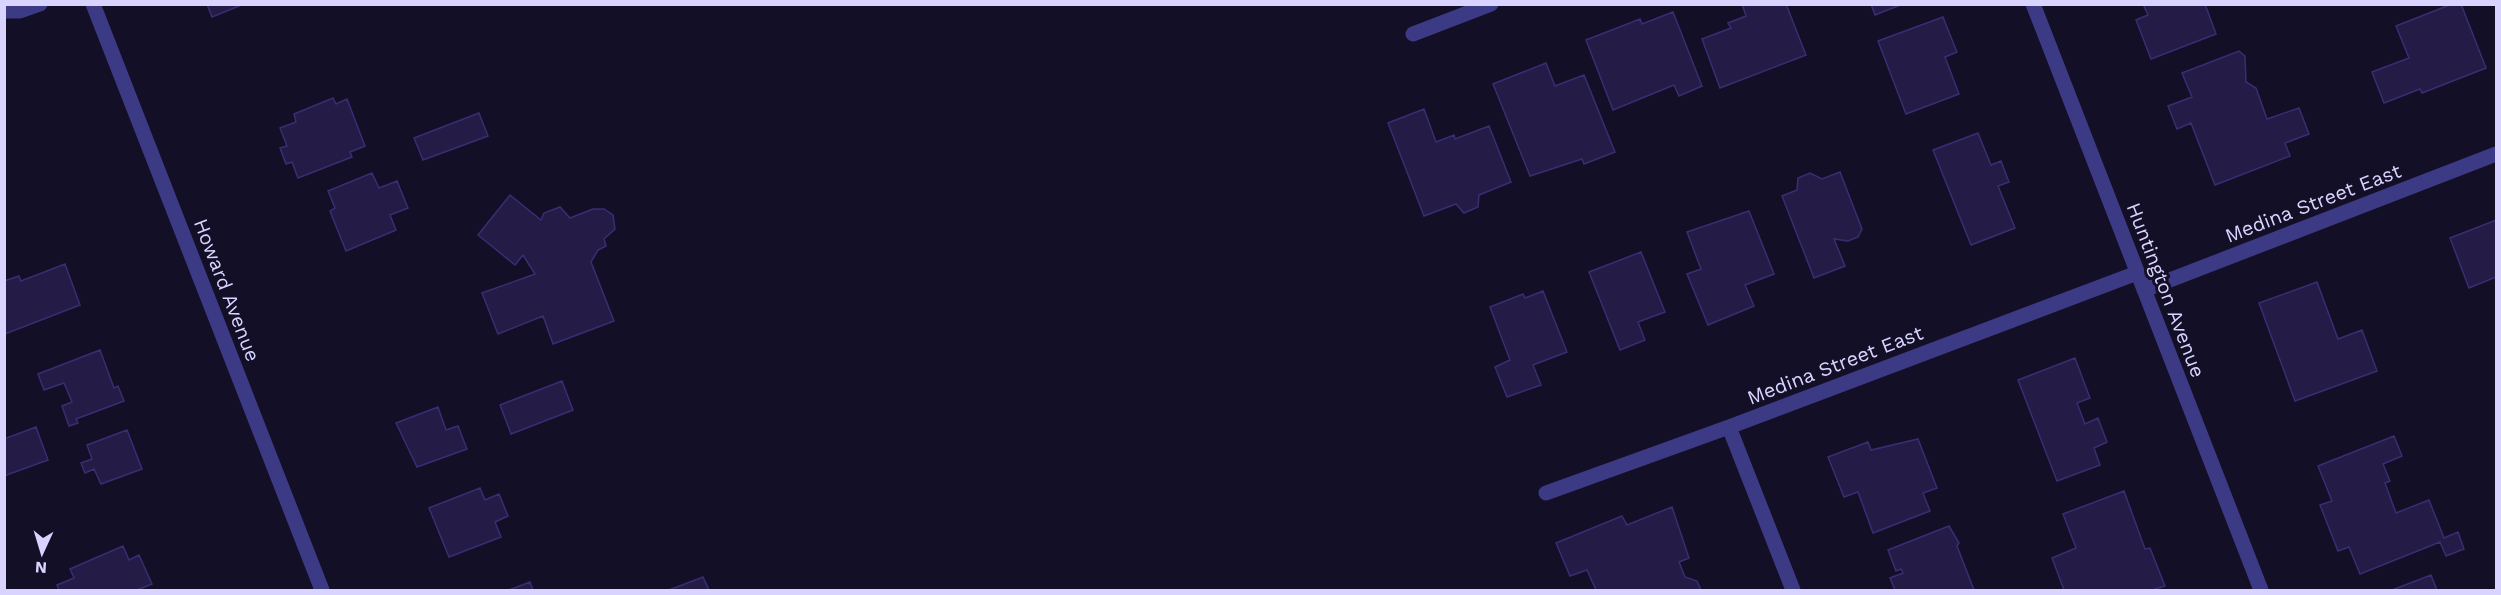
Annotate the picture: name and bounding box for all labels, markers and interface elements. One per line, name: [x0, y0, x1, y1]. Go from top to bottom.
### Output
street label: Medina Street East: [2222, 158, 2405, 248]
street label: Huntington Avenue: [2122, 199, 2210, 381]
street label: Howard Avenue: [189, 215, 265, 365]
street label: Medina Street East: [1744, 320, 1927, 410]
north arrow: [12, 523, 72, 583]
text: N: [34, 558, 48, 577]

